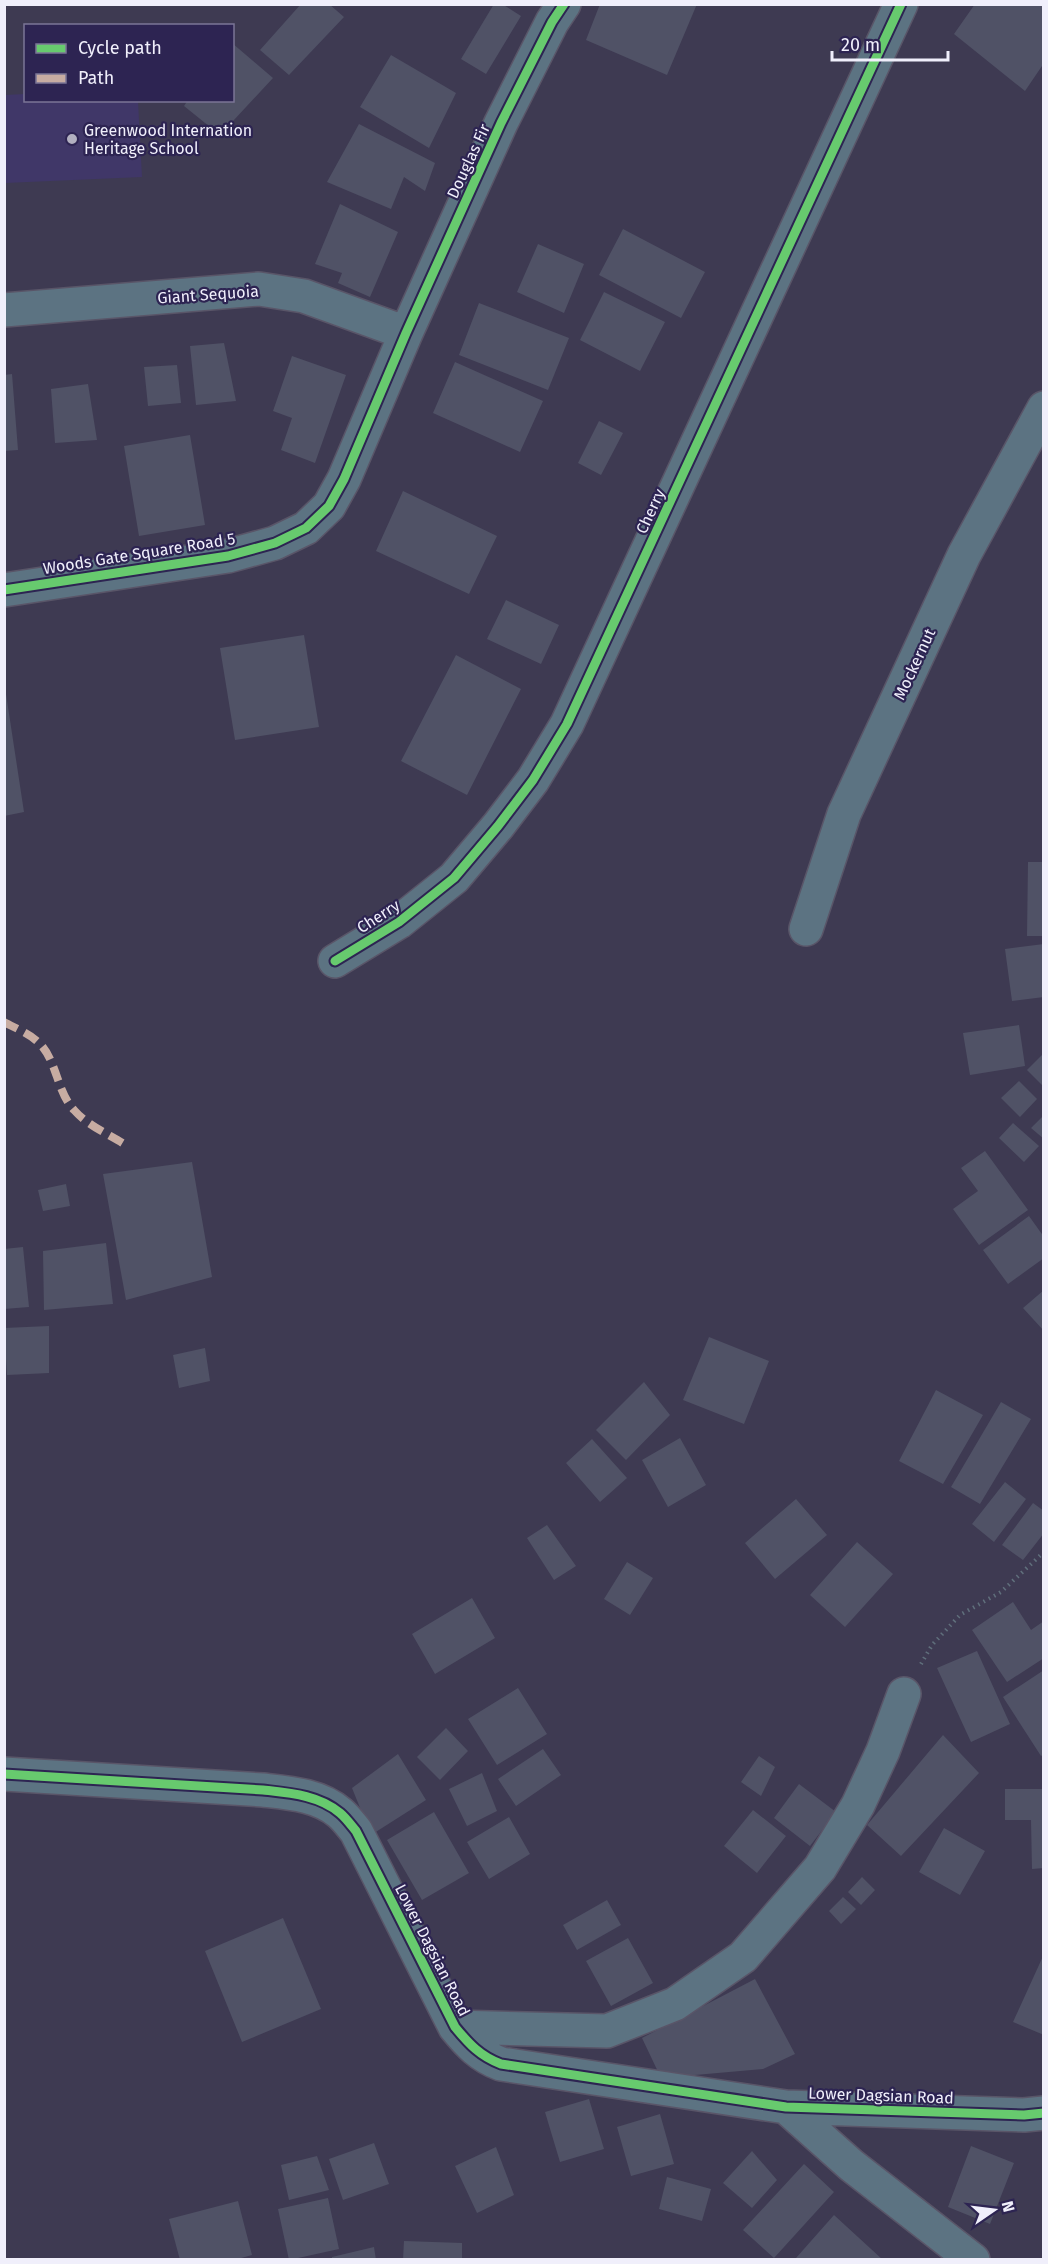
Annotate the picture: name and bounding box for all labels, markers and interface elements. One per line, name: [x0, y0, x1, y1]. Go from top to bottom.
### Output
legend: [24, 24, 234, 102]
scale bar: [832, 24, 948, 62]
text: 20 m: [841, 34, 880, 56]
text: Cycle path: [78, 37, 162, 59]
text: Path: [78, 67, 114, 89]
street label: Douglas Fir: [443, 120, 494, 202]
place label: Greenwood Internation Heritage School: [84, 121, 252, 158]
marker: Greenwood Internation Heritage School: [65, 132, 79, 146]
street label: Giant Sequoia: [157, 281, 259, 308]
street label: Cherry: [632, 486, 669, 537]
street label: Woods Gate Square Road 5: [42, 529, 237, 578]
street label: Mockernut: [890, 625, 939, 703]
street label: Cherry: [353, 896, 403, 937]
street label: Lower Dagsian Road: [391, 1881, 474, 2019]
street label: Lower Dagsian Road: [808, 2083, 954, 2108]
north arrow: [964, 2180, 1024, 2240]
text: N: [998, 2199, 1019, 2214]

